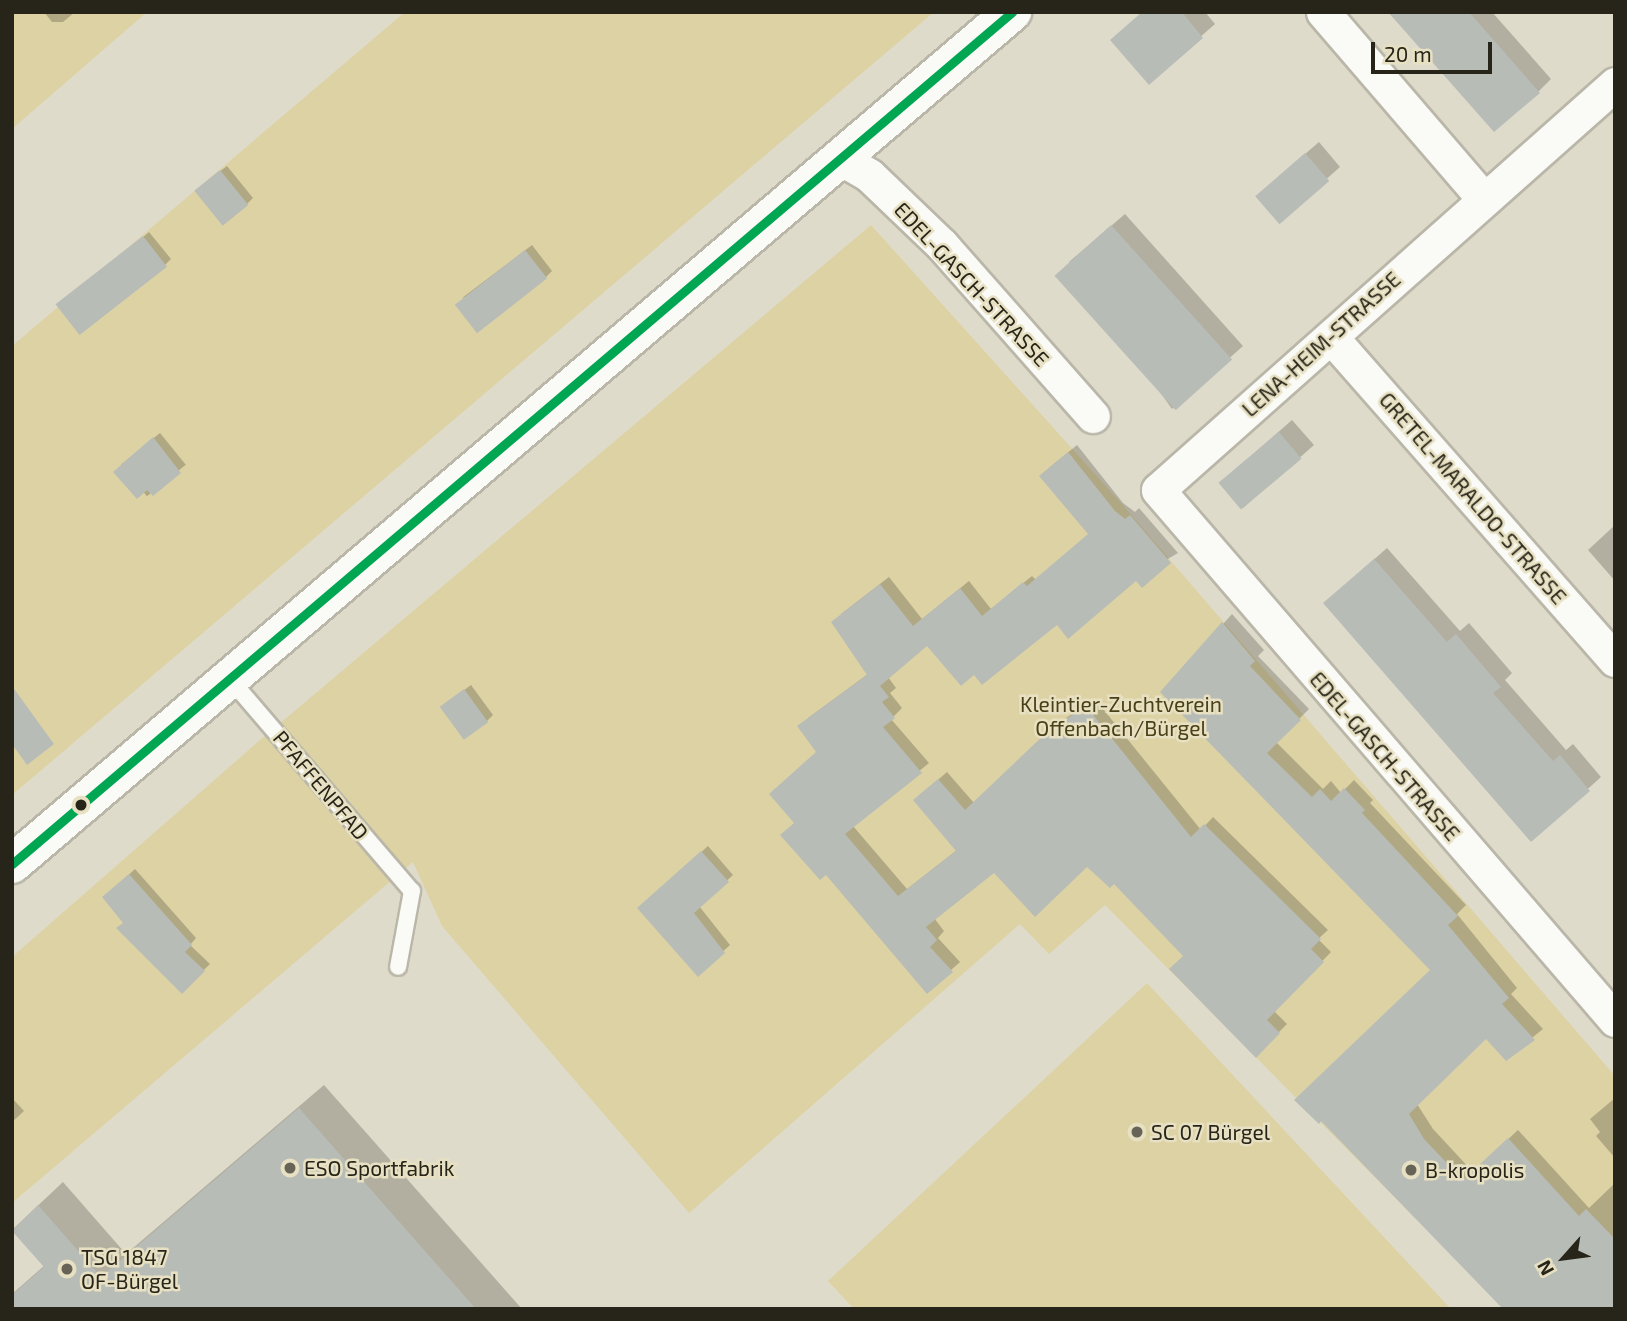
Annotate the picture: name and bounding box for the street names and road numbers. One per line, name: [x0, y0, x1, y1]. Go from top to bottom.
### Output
street label: EDEL-GASCH-STRASSE: [889, 197, 1055, 371]
street label: LENA-HEIM-STRASSE: [1237, 266, 1405, 422]
street label: GRETEL-MARALDO-STRASSE: [1374, 387, 1572, 609]
street label: EDEL-GASCH-STRASSE: [1305, 667, 1465, 845]
street label: PFAFFENPFAD: [268, 725, 374, 845]

